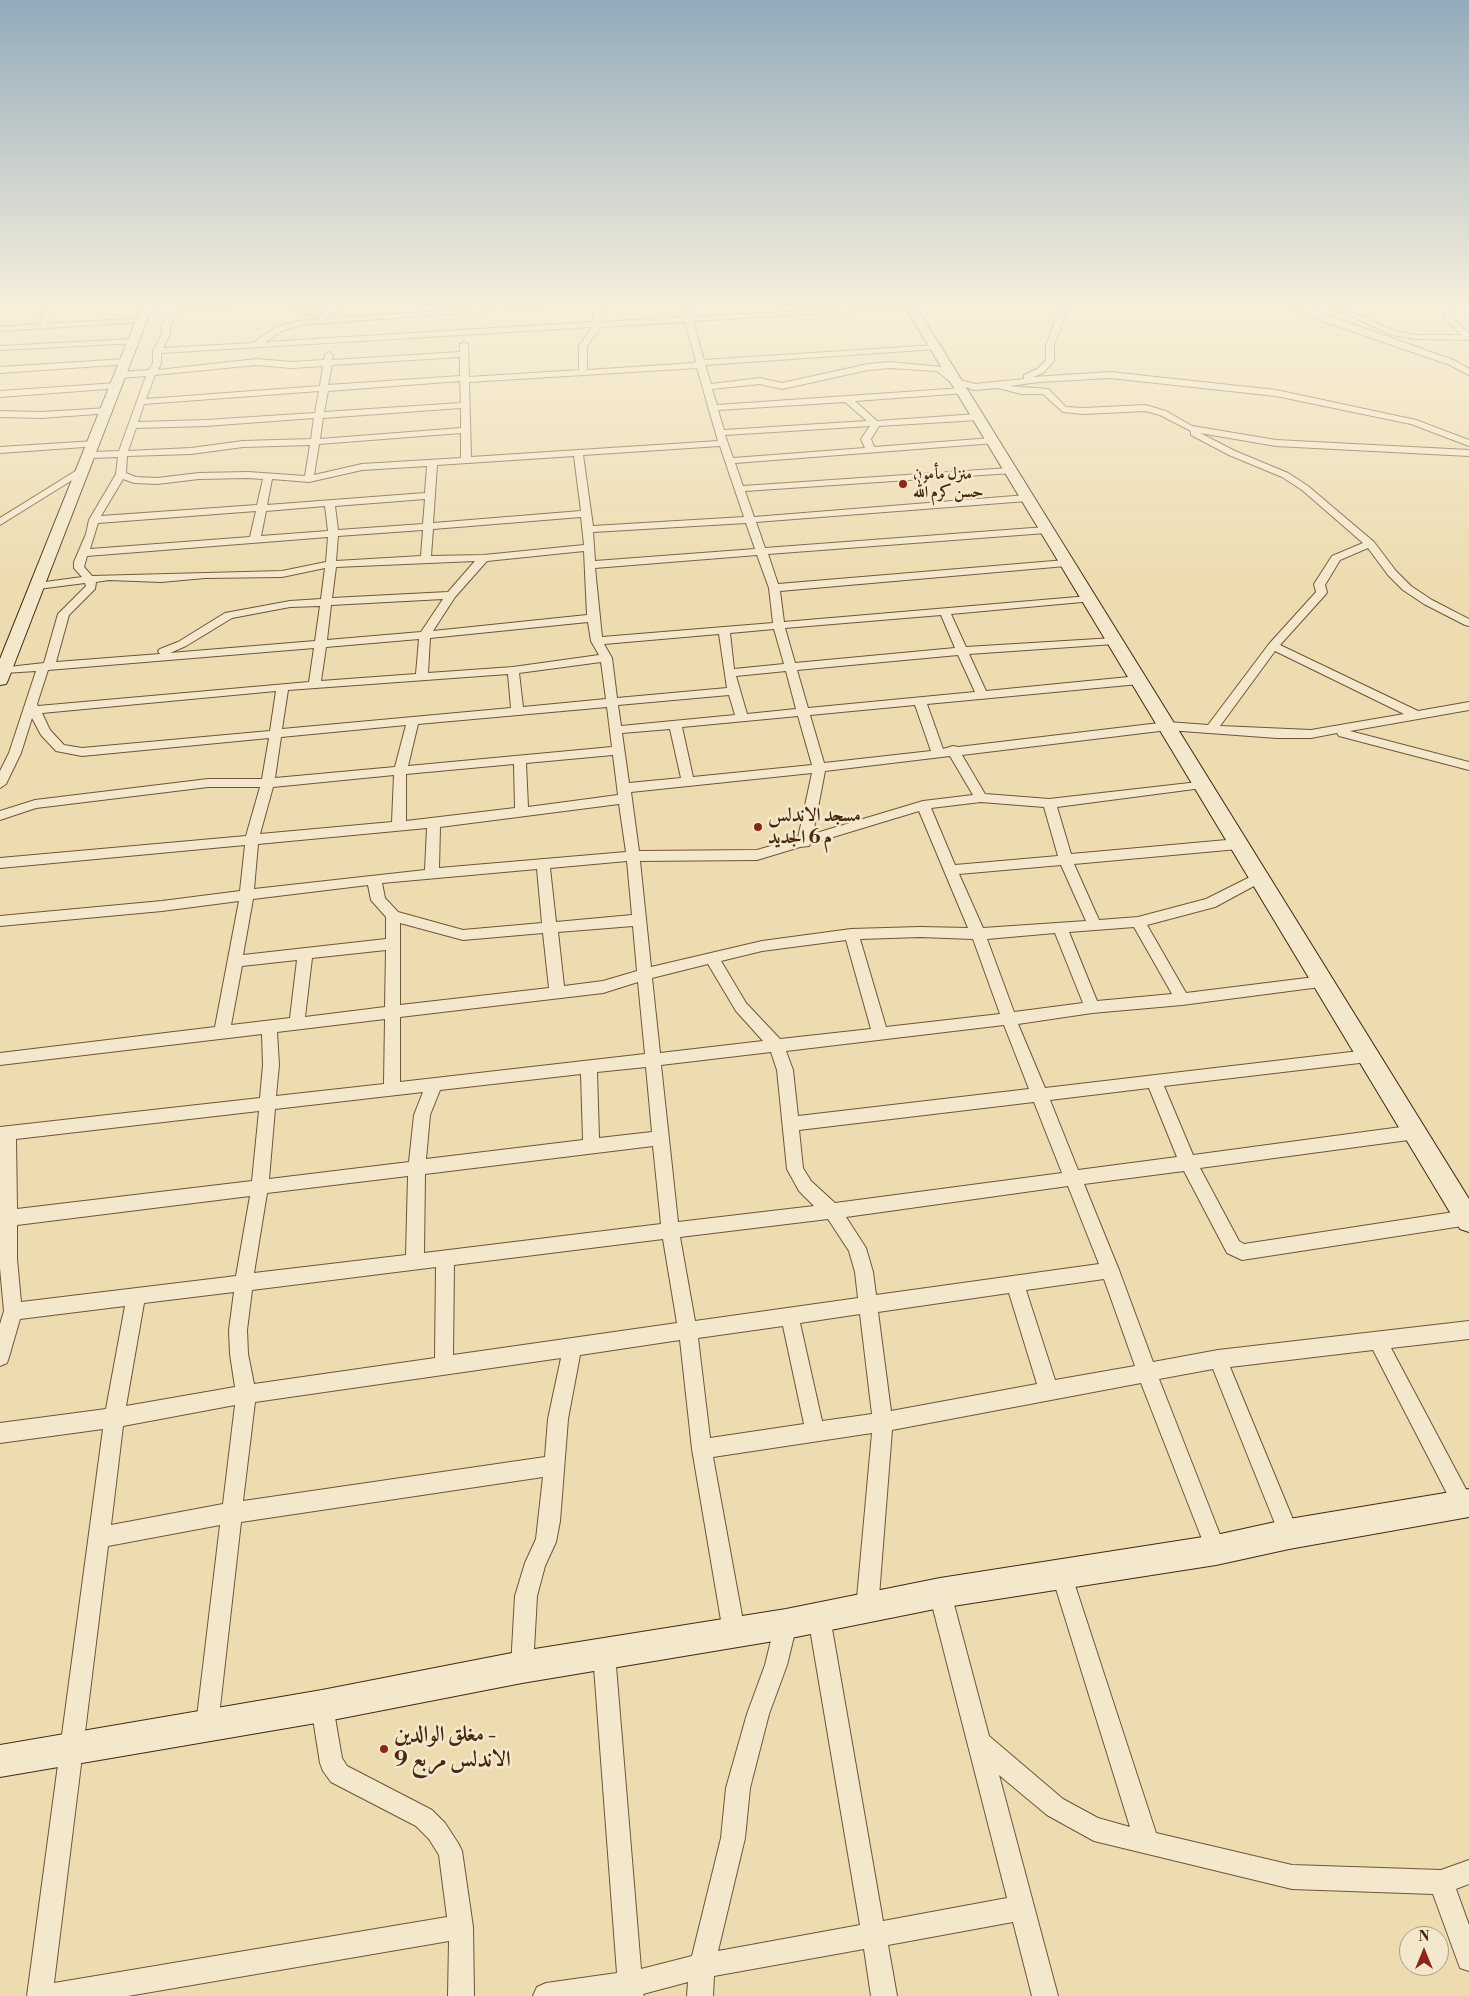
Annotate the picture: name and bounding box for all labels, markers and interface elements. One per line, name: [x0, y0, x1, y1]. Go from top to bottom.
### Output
place label: منزل مأمون حسن كرم الله: [913, 465, 984, 503]
marker: منزل مأمون حسن كرم الله: [897, 478, 909, 490]
place label: مسجد الاندلس م 6 الجديد: [768, 805, 861, 849]
marker: مسجد الاندلس م 6 الجديد: [752, 821, 764, 833]
place label: مغلق الوالدين - الاندلس مربع 9: [394, 1723, 511, 1774]
marker: مغلق الوالدين - الاندلس مربع 9: [378, 1743, 390, 1755]
north arrow: [1399, 1926, 1449, 1976]
text: N: [1418, 1928, 1430, 1946]

